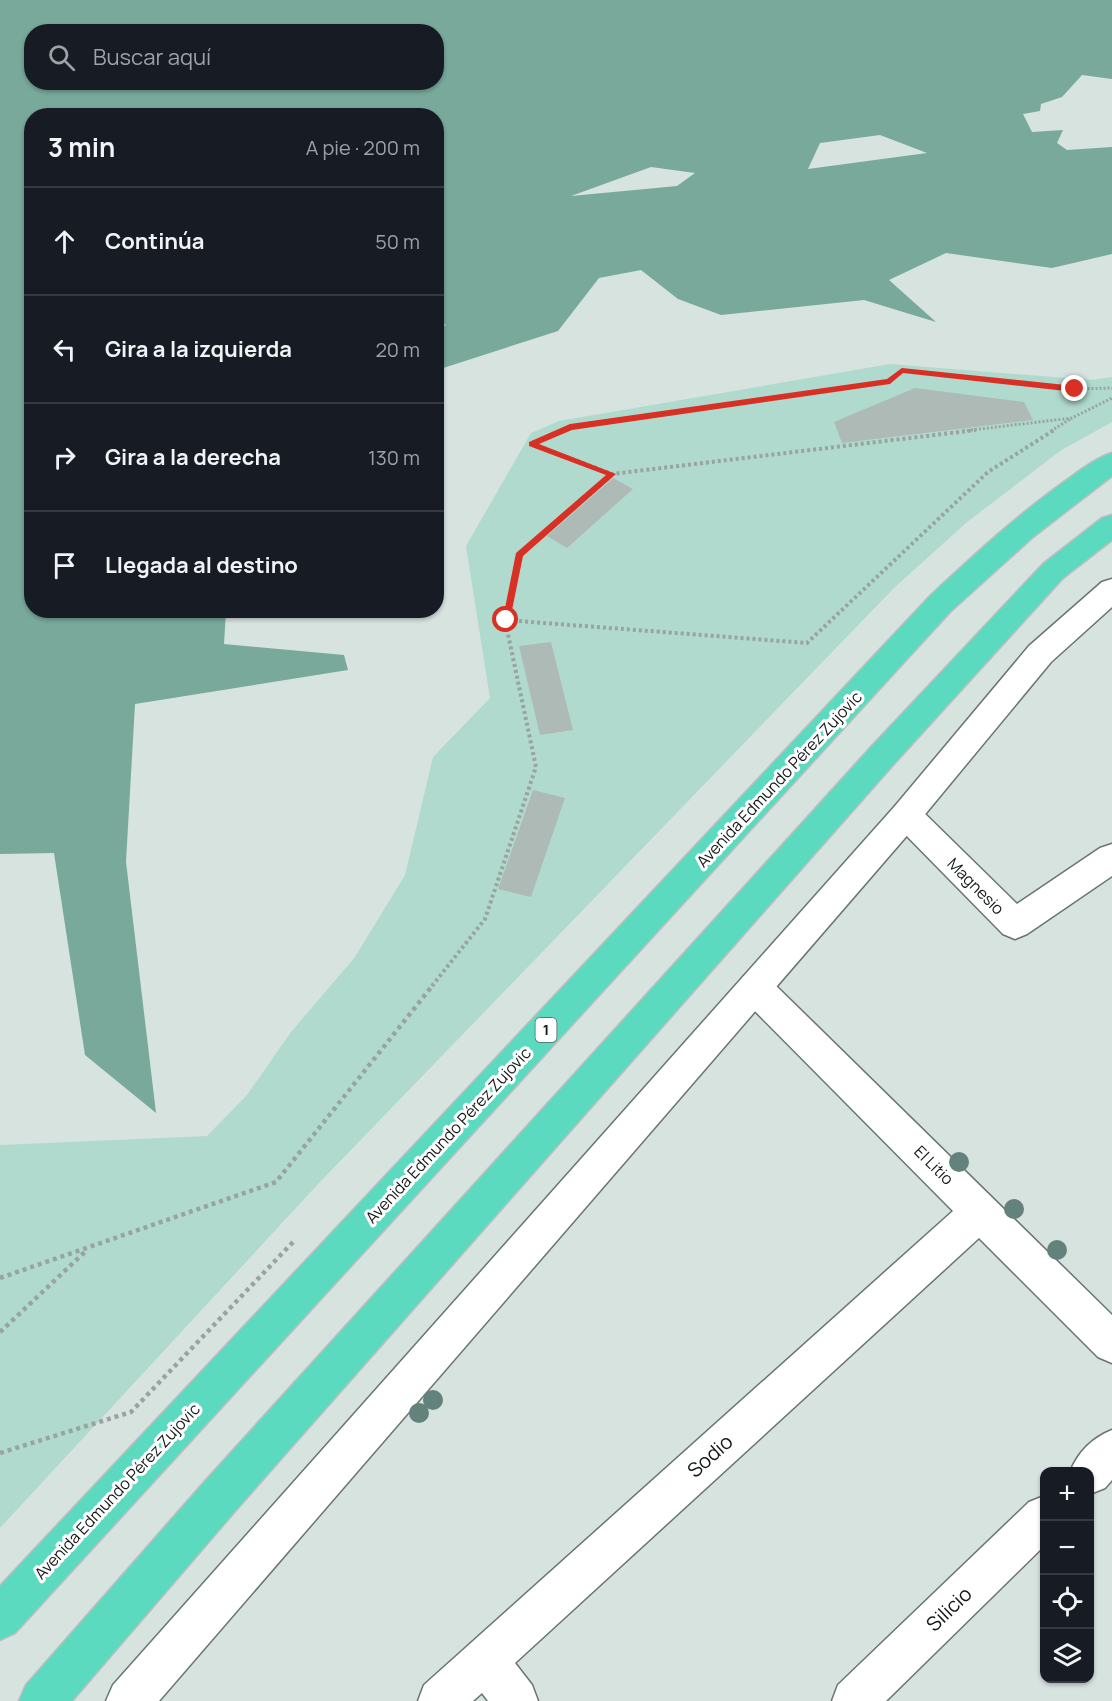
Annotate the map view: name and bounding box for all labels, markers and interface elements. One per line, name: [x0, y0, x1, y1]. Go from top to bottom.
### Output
search box: [24, 24, 444, 90]
icon: search: [45, 41, 78, 74]
text: Buscar aquí: [93, 42, 211, 72]
text: 3 min: [48, 129, 115, 165]
text: A pie · 200 m: [306, 134, 420, 161]
icon: ahead: [48, 225, 81, 258]
text: Continúa: [105, 226, 205, 256]
text: 50 m: [375, 228, 420, 255]
icon: left: [48, 333, 81, 366]
text: Gira a la izquierda: [105, 334, 292, 364]
text: 20 m: [375, 336, 420, 363]
route end: [1061, 375, 1087, 401]
icon: right: [48, 441, 81, 474]
text: Gira a la derecha: [105, 442, 281, 472]
text: 130 m: [368, 444, 420, 471]
icon: arrive: [48, 549, 81, 582]
text: Llegada al destino: [105, 550, 298, 580]
route start: [492, 606, 518, 632]
street label: Avenida Edmundo Pérez Zujovic: [691, 686, 867, 872]
street label: Magnesio: [943, 853, 1009, 919]
road number: 1: [536, 1018, 556, 1042]
street label: Avenida Edmundo Pérez Zujovic: [360, 1042, 536, 1228]
street label: El Litio: [909, 1140, 959, 1190]
street label: Avenida Edmundo Pérez Zujovic: [29, 1398, 205, 1584]
street label: Sodio: [681, 1428, 738, 1483]
map controls: [1040, 1467, 1094, 1683]
button: +: [1040, 1467, 1094, 1521]
button: −: [1040, 1521, 1094, 1575]
button: locate: [1040, 1575, 1094, 1629]
street label: Silicio: [920, 1580, 977, 1637]
button: layers: [1040, 1629, 1094, 1683]

